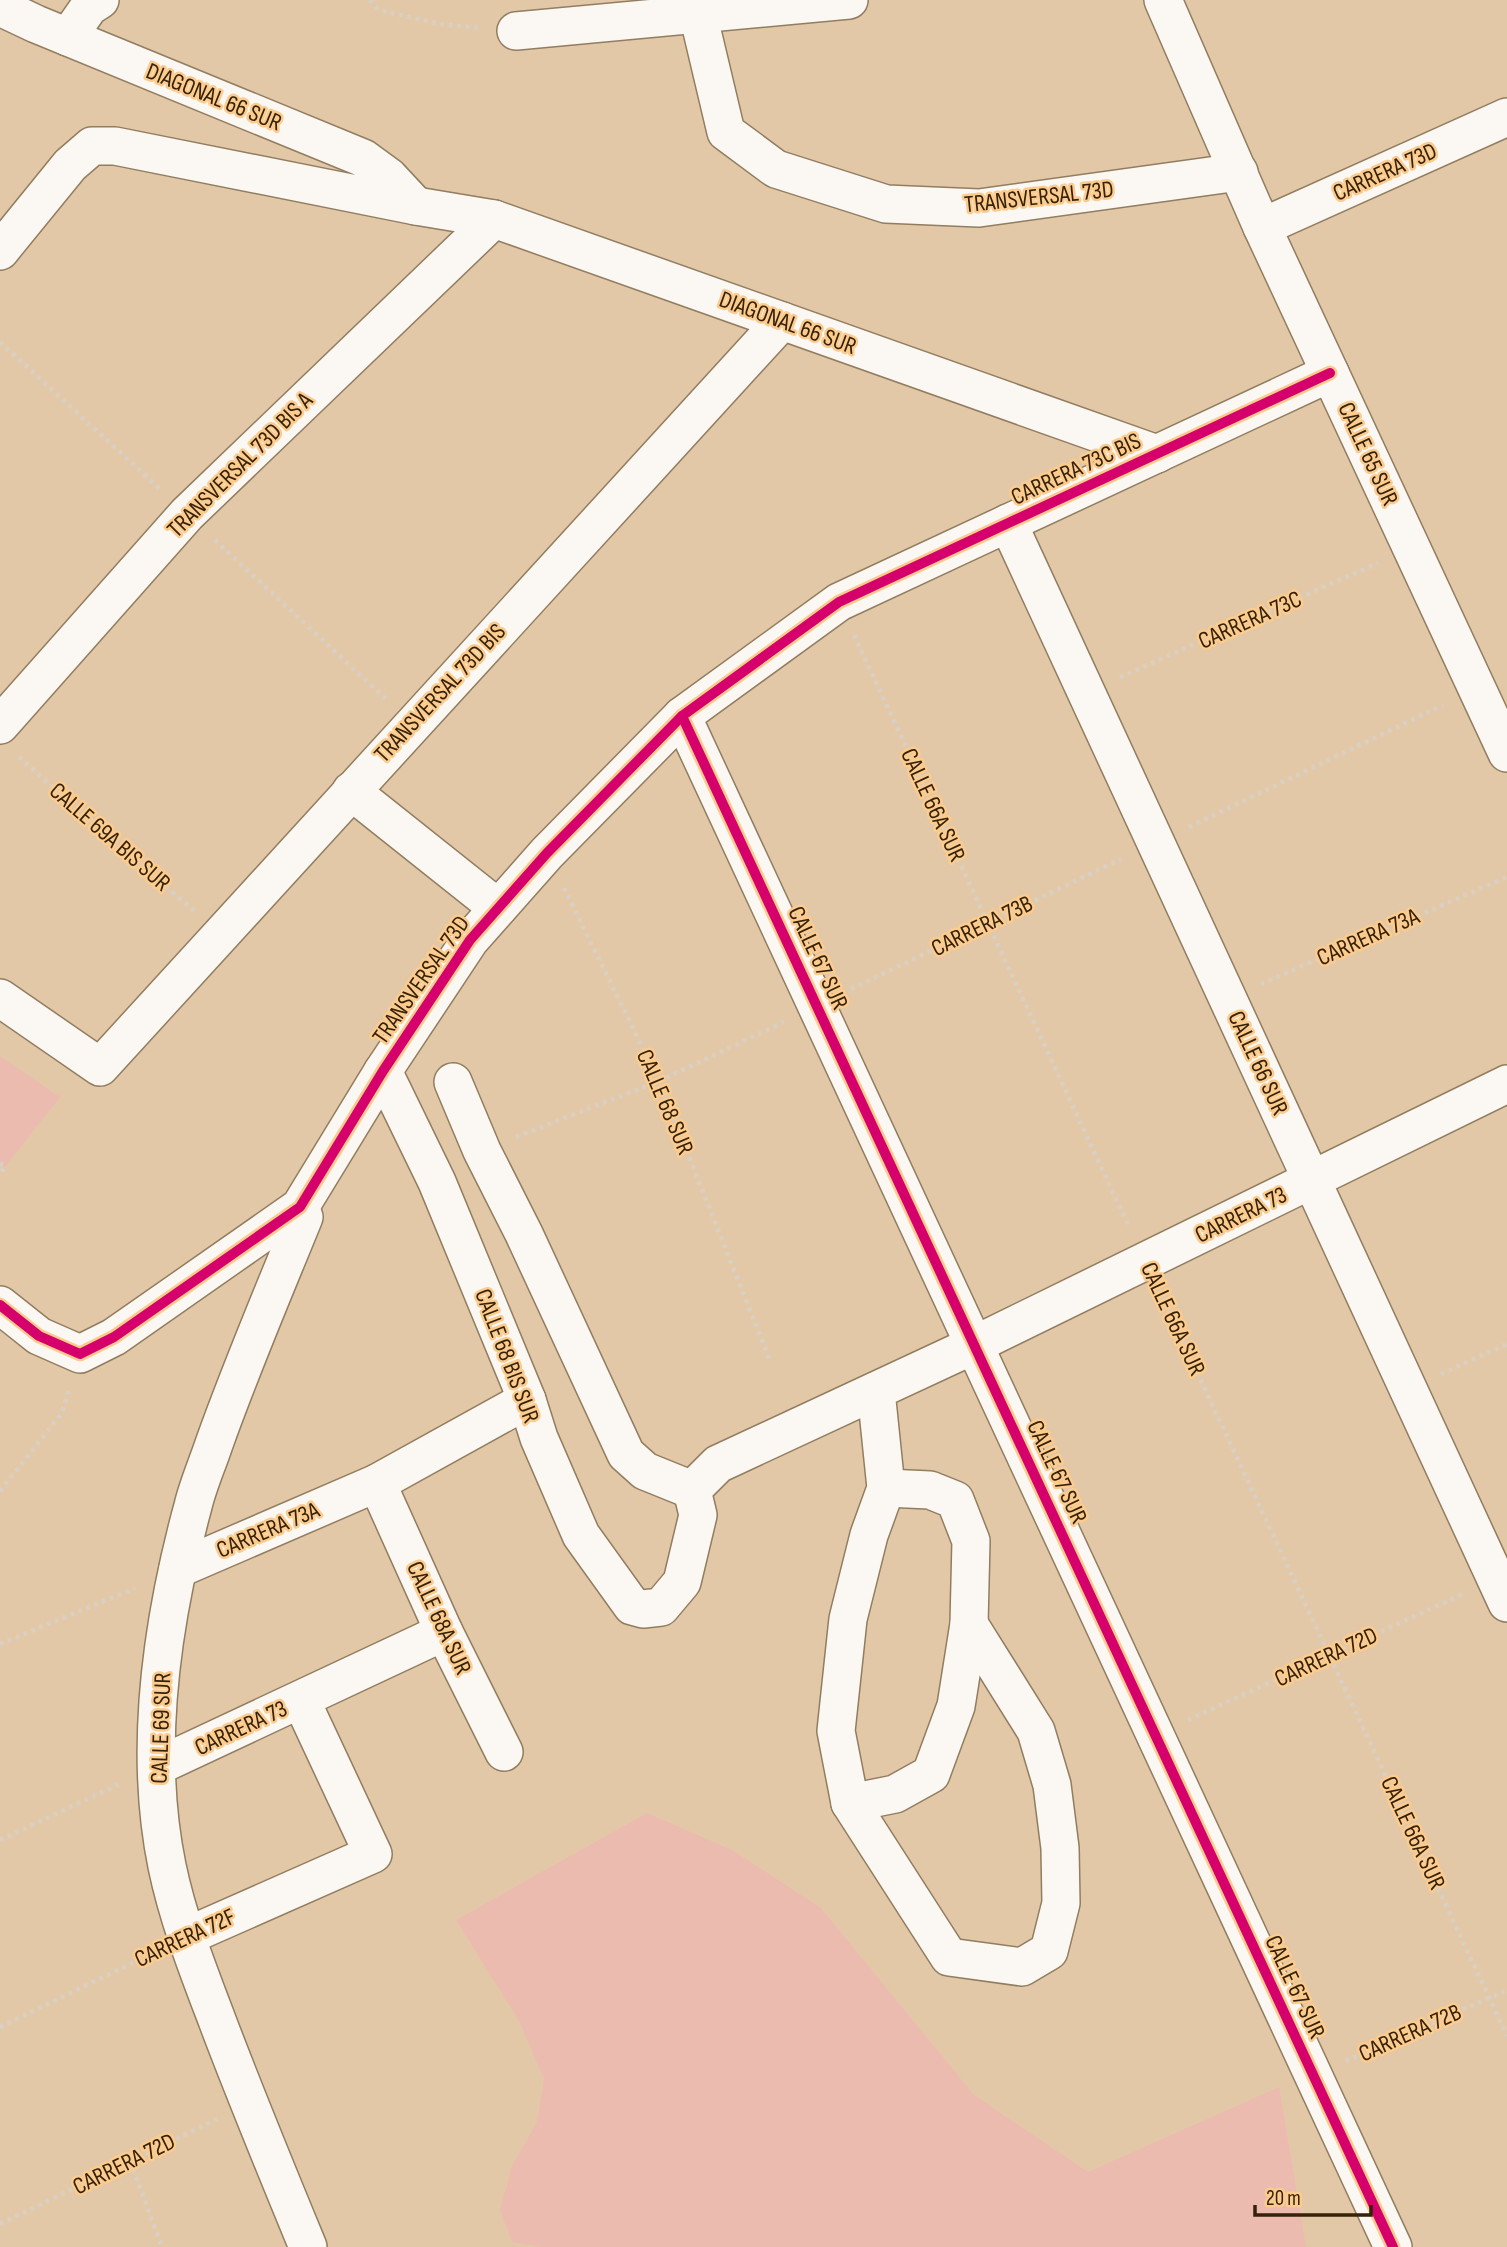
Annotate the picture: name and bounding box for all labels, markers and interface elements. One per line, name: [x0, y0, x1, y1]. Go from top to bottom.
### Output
street label: DIAGONAL 66 SUR: [142, 57, 286, 137]
street label: CARRERA 73D: [1329, 136, 1441, 208]
street label: TRANSVERSAL 73D: [963, 175, 1115, 219]
street label: DIAGONAL 66 SUR: [715, 285, 861, 361]
street label: TRANSVERSAL 73D BIS A: [161, 386, 319, 544]
street label: CALLE 65 SUR: [1331, 398, 1405, 510]
street label: CARRERA 73C BIS: [1006, 426, 1146, 512]
street label: CARRERA 73C: [1194, 584, 1306, 656]
street label: TRANSVERSAL 73D BIS: [368, 617, 512, 769]
street label: CALLE 66A SUR: [894, 744, 972, 866]
street label: CALLE 69A BIS SUR: [43, 776, 177, 898]
street label: CARRERA 73B: [927, 889, 1037, 963]
street label: CARRERA 73A: [1312, 901, 1424, 972]
street label: CALLE 67 SUR: [781, 902, 855, 1014]
street label: TRANSVERSAL 73D: [366, 910, 476, 1050]
street label: CALLE 66 SUR: [1221, 1006, 1295, 1120]
street label: CALLE 68 SUR: [630, 1045, 700, 1159]
street label: CARRERA 73: [1190, 1180, 1292, 1250]
street label: CALLE 66A SUR: [1134, 1258, 1212, 1380]
street label: CALLE 68 BIS SUR: [468, 1285, 546, 1427]
street label: CALLE 67 SUR: [1020, 1416, 1094, 1528]
street label: CARRERA 73A: [212, 1495, 324, 1565]
street label: CALLE 68A SUR: [400, 1557, 478, 1679]
street label: CARRERA 72D: [1270, 1621, 1382, 1693]
street label: CALLE 69 SUR: [145, 1672, 177, 1784]
street label: CARRERA 73: [190, 1694, 292, 1762]
street label: CALLE 66A SUR: [1374, 1772, 1452, 1894]
street label: CARRERA 72F: [130, 1902, 240, 1974]
street label: CALLE 67 SUR: [1258, 1931, 1332, 2043]
street label: CARRERA 72B: [1354, 1998, 1466, 2068]
street label: CARRERA 72D: [68, 2127, 180, 2201]
scale bar: [1255, 2174, 1370, 2218]
text: 20 m: [1266, 2186, 1301, 2211]

